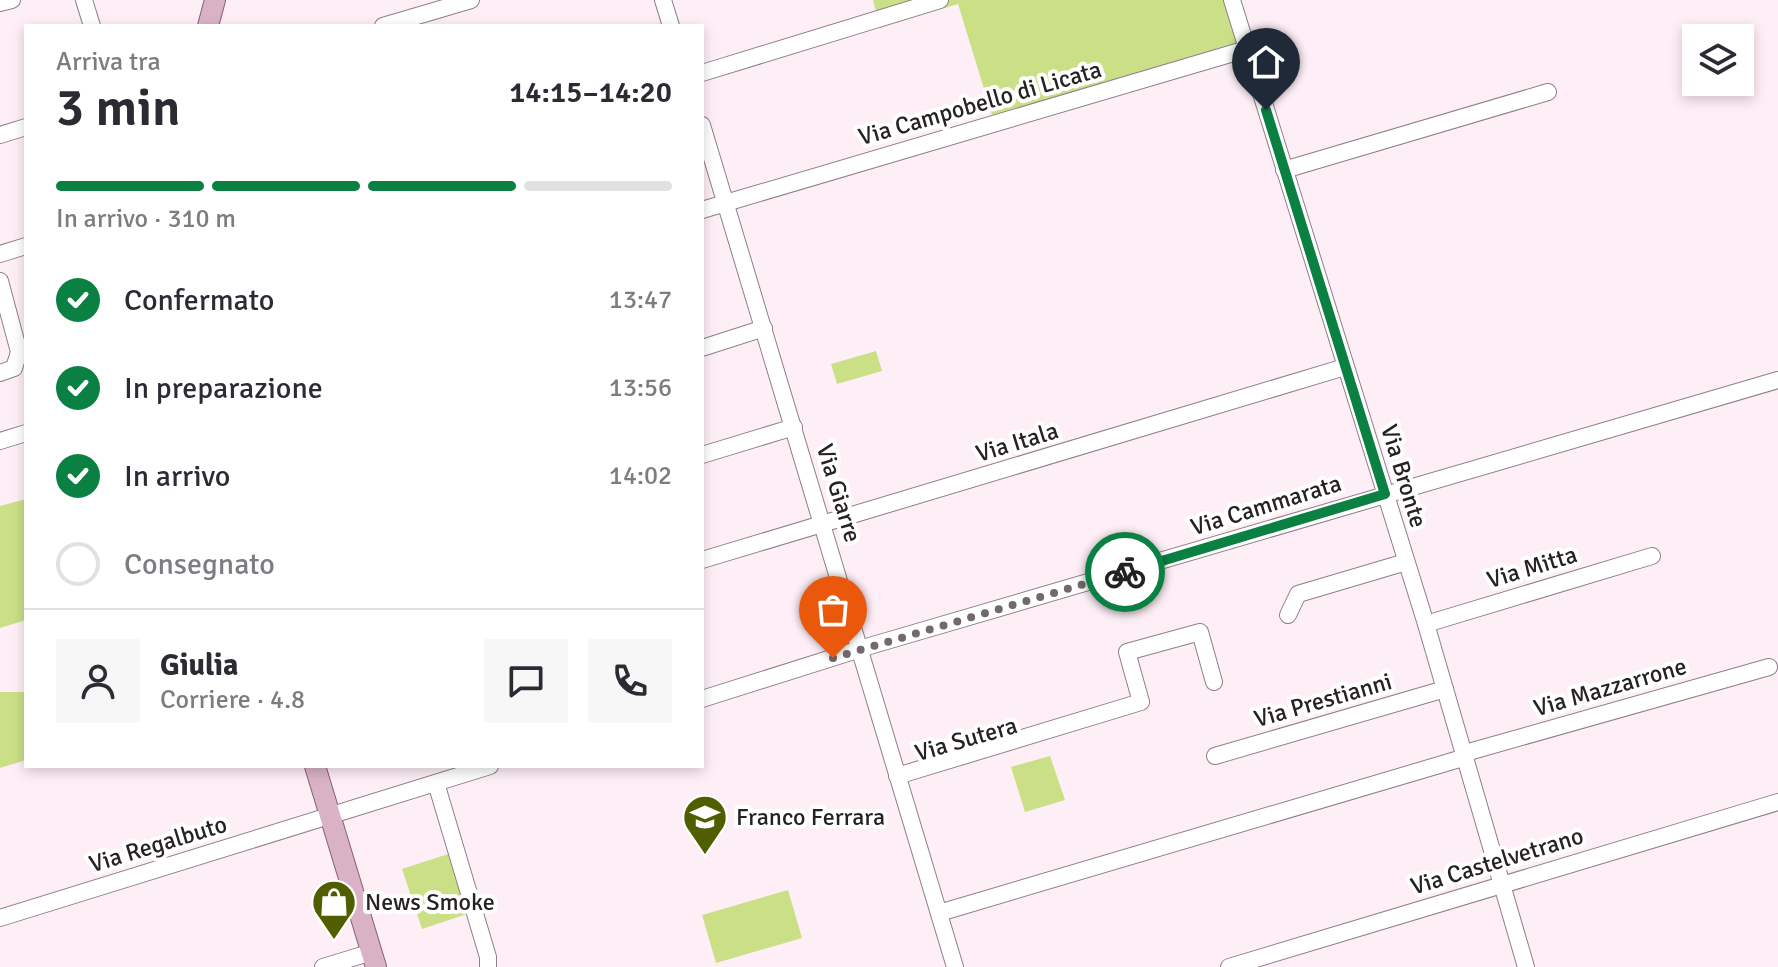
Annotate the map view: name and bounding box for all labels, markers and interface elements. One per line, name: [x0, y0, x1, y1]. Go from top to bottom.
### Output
map controls: [1682, 24, 1754, 96]
button: layers: [1682, 24, 1754, 96]
pin: [1232, 28, 1300, 110]
icon: home: [1244, 40, 1288, 84]
text: Arriva tra: [56, 46, 161, 78]
street label: Via Campobello di Licata: [855, 54, 1105, 152]
text: 14:15–14:20: [509, 74, 672, 111]
text: 3 min: [56, 76, 181, 140]
text: In arrivo · 310 m: [56, 203, 236, 235]
icon: check: [56, 278, 100, 322]
text: Confermato: [124, 282, 274, 319]
text: 13:47: [609, 284, 672, 316]
icon: check: [56, 366, 100, 410]
text: In preparazione: [124, 370, 323, 407]
text: 13:56: [609, 372, 672, 404]
street label: Via Itala: [972, 415, 1062, 469]
street label: Via Bronte: [1374, 421, 1434, 531]
street label: Via Giarre: [810, 440, 868, 546]
icon: check: [56, 454, 100, 498]
text: In arrivo: [124, 458, 230, 495]
text: 14:02: [609, 460, 672, 492]
street label: Via Cammarata: [1187, 468, 1345, 542]
courier: [1085, 532, 1165, 612]
street label: Via Mitta: [1483, 539, 1581, 595]
text: Consegnato: [124, 546, 275, 583]
icon: bike: [1103, 550, 1147, 594]
pin: [799, 576, 867, 658]
icon: bag: [811, 588, 855, 632]
button: person: [56, 639, 140, 723]
button: chat: [484, 639, 568, 723]
button: phone: [588, 639, 672, 723]
text: Giulia: [160, 647, 238, 684]
street label: Via Mazzarrone: [1530, 651, 1690, 723]
street label: Via Prestianni: [1251, 666, 1395, 734]
text: Corriere · 4.8: [160, 684, 305, 716]
street label: Via Sutera: [911, 710, 1021, 768]
school or university icon: Franco Ferrara: [681, 793, 729, 856]
place label: Franco Ferrara: [736, 802, 885, 832]
street label: Via Regalbuto: [86, 809, 230, 879]
street label: Via Castelvetrano: [1407, 820, 1587, 902]
shop icon: News Smoke: [310, 878, 358, 941]
place label: News Smoke: [365, 887, 495, 917]

